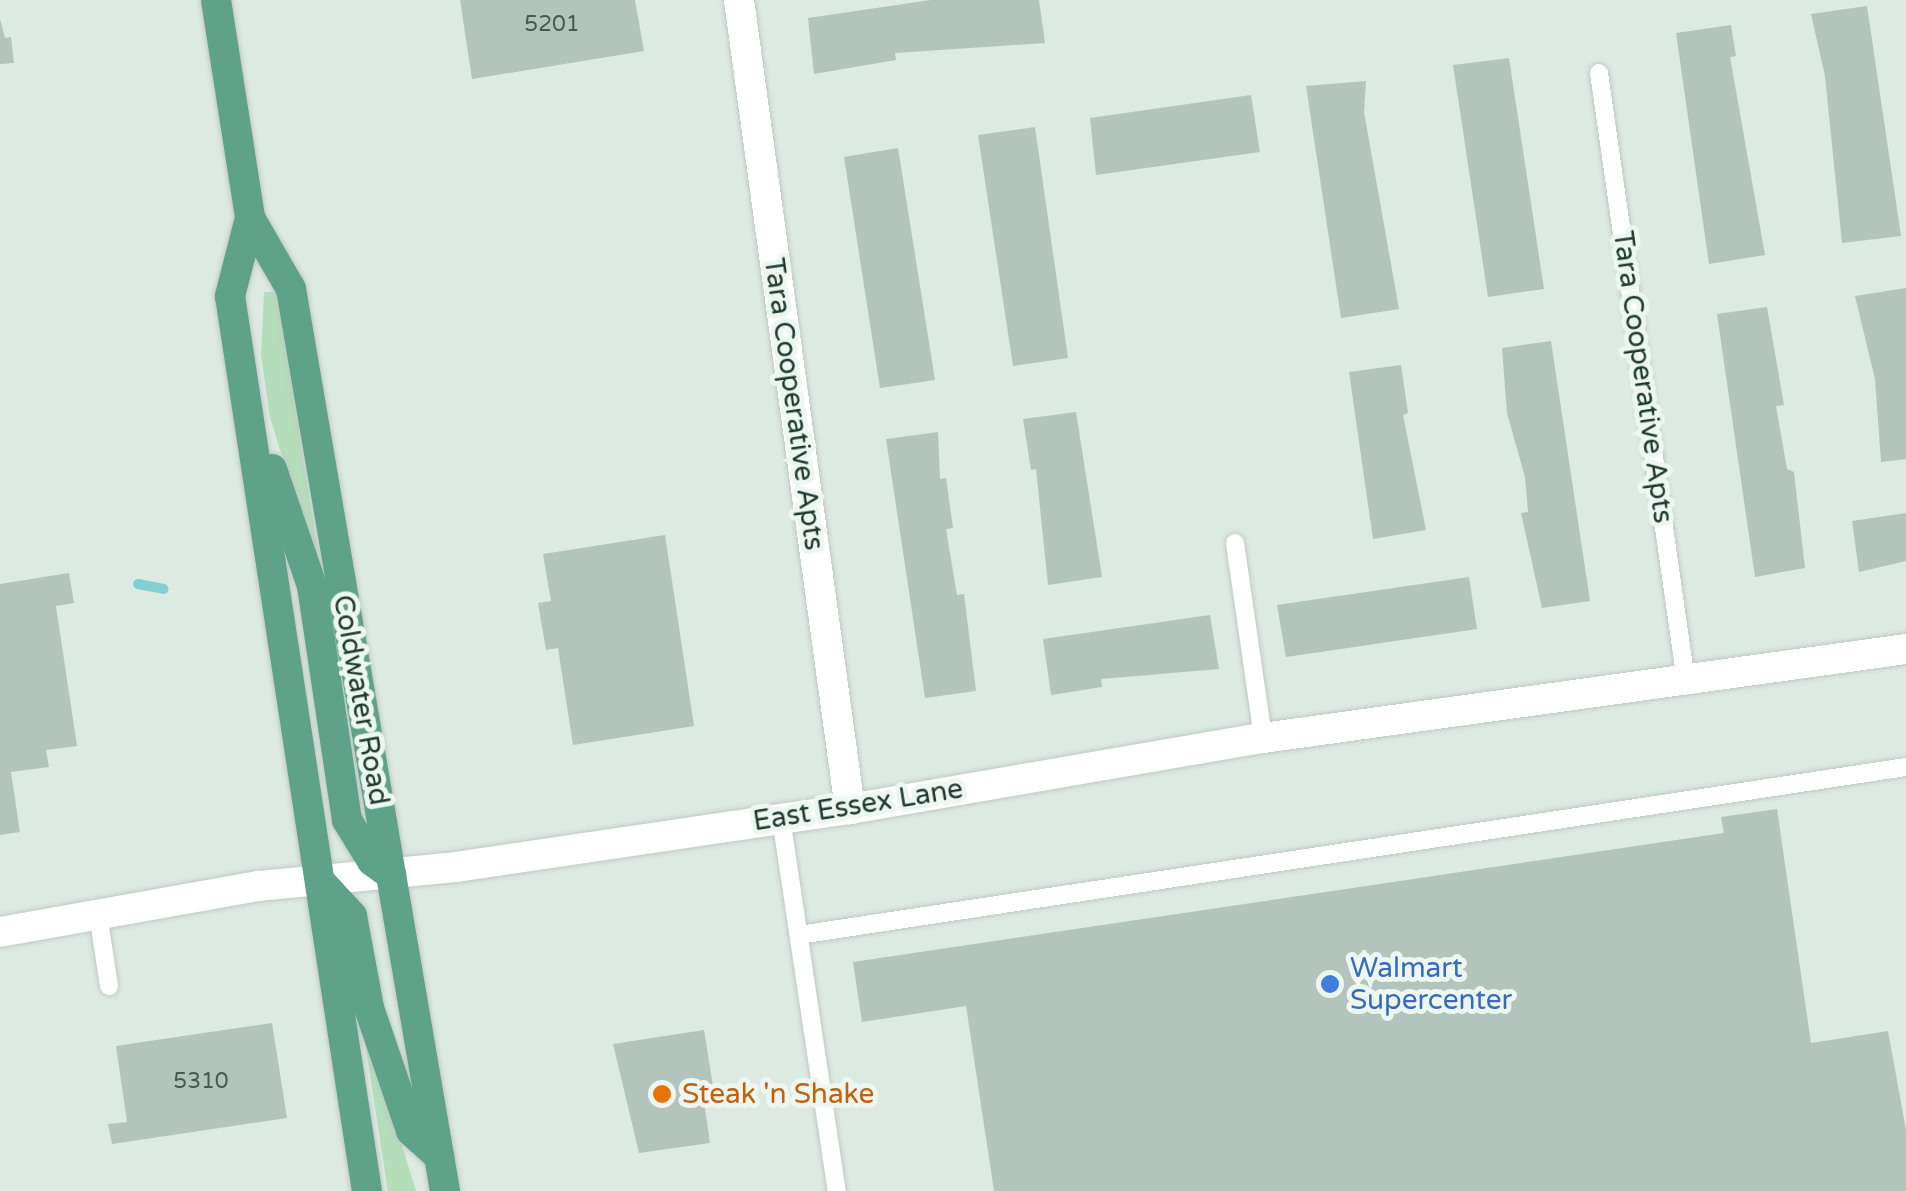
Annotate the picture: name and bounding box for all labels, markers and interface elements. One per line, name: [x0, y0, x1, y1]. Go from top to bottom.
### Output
house number: 5201: [524, 12, 580, 38]
street label: Tara Cooperative Apts: [1606, 229, 1680, 525]
street label: Tara Cooperative Apts: [757, 256, 831, 552]
street label: Coldwater Road: [326, 592, 396, 808]
street label: East Essex Lane: [751, 772, 965, 838]
place label: Walmart Supercenter: [1350, 951, 1512, 1017]
marker: Walmart Supercenter: [1319, 973, 1341, 995]
house number: 5310: [173, 1069, 229, 1095]
place label: Steak 'n Shake: [682, 1077, 874, 1111]
marker: Steak 'n Shake: [651, 1083, 673, 1105]

